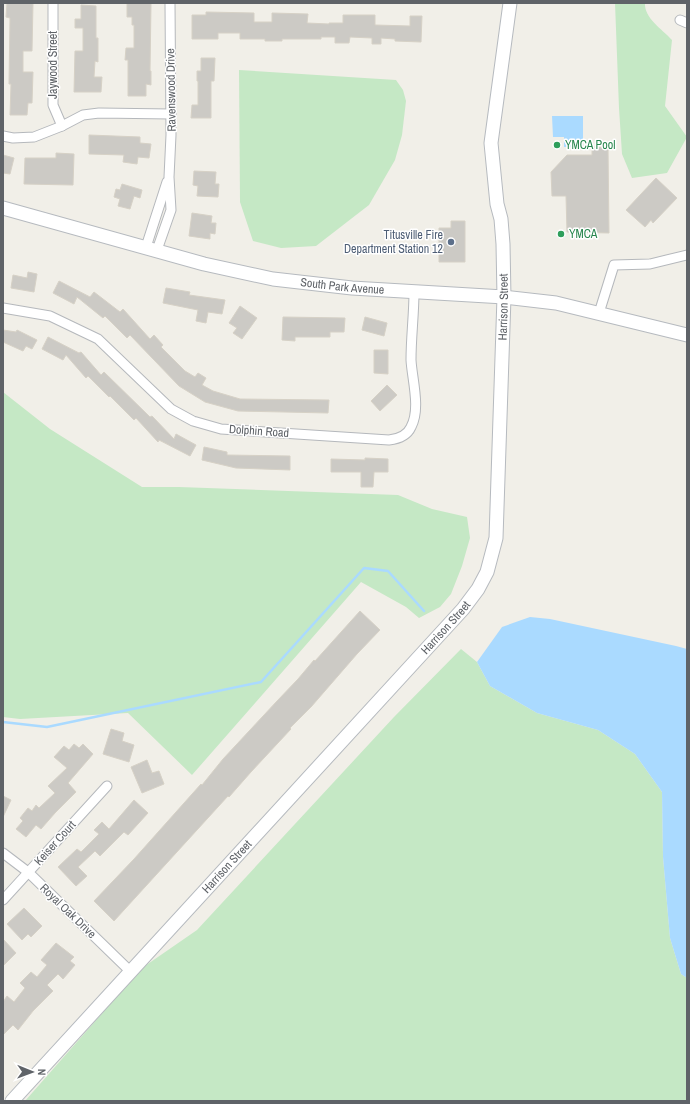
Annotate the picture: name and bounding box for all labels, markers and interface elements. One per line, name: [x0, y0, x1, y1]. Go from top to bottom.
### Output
street label: Jaywood Street: [45, 31, 61, 99]
street label: Ravenswood Drive: [162, 48, 180, 132]
place label: YMCA Pool: [565, 137, 615, 153]
marker: YMCA Pool: [552, 140, 562, 150]
place label: YMCA: [569, 226, 598, 242]
place label: Titusville Fire Department Station 12: [344, 227, 443, 257]
marker: YMCA: [556, 229, 566, 239]
marker: Titusville Fire Department Station 12: [446, 237, 456, 247]
street label: Harrison Street: [495, 273, 512, 341]
street label: South Park Avenue: [300, 274, 385, 298]
street label: Dolphin Road: [228, 421, 290, 441]
street label: Harrison Street: [417, 598, 474, 658]
street label: Keiser Court: [31, 817, 80, 869]
street label: Harrison Street: [198, 836, 256, 897]
street label: Royal Oak Drive: [36, 880, 100, 942]
north arrow: [12, 1052, 52, 1092]
text: N: [35, 1069, 49, 1076]

